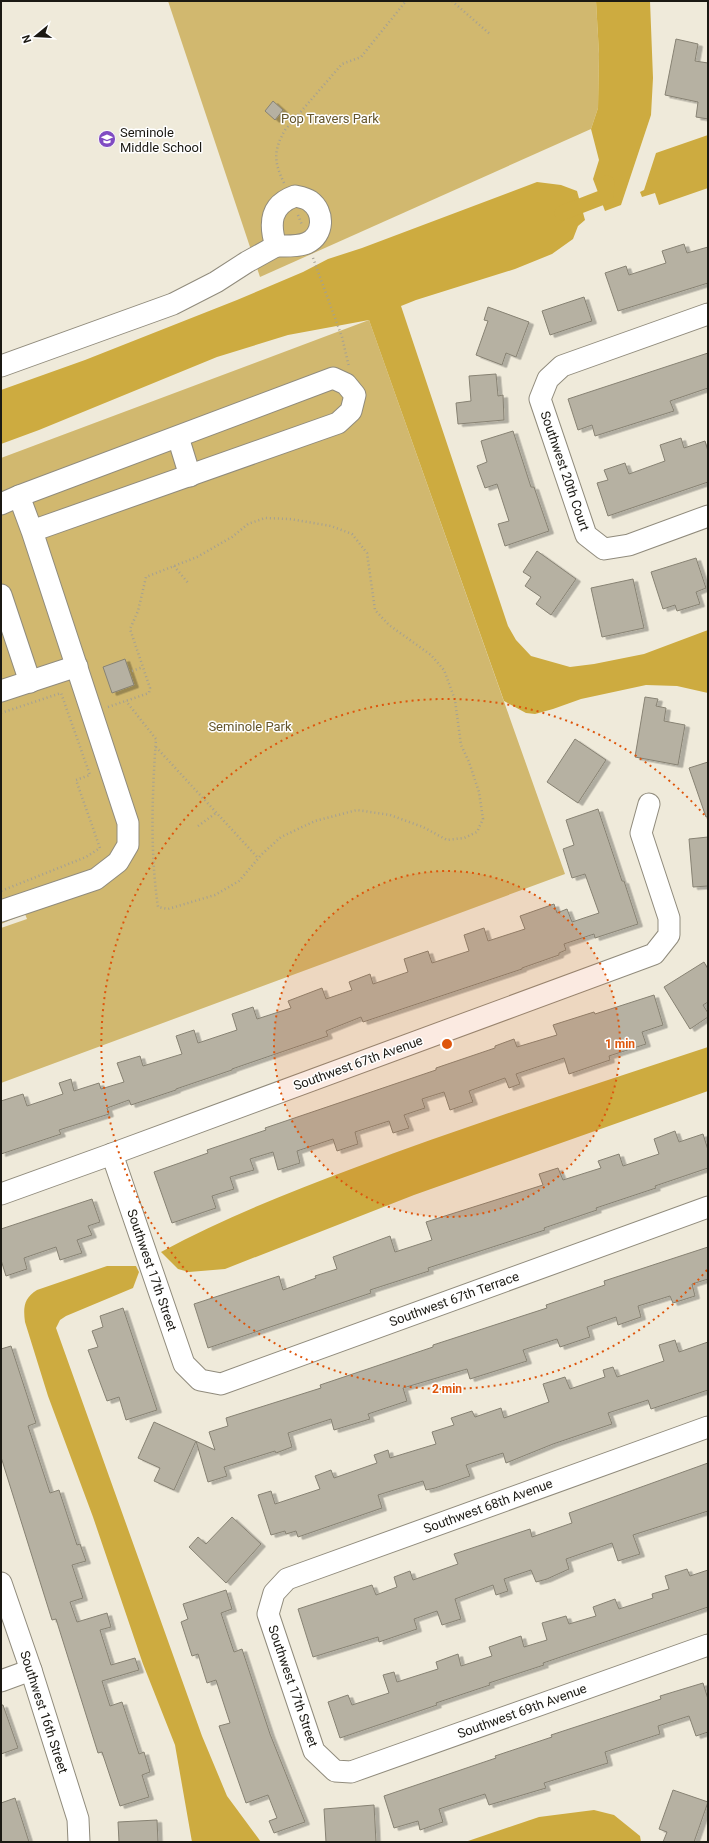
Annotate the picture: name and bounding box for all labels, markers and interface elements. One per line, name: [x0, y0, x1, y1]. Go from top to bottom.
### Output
north arrow: [16, 16, 56, 56]
text: N: [20, 33, 34, 45]
park label: Pop Travers Park: [281, 111, 379, 126]
place label: Seminole Middle School: [120, 125, 202, 155]
school or university icon: Seminole Middle School: [97, 129, 117, 149]
street label: Southwest 20th Court: [537, 409, 593, 533]
park label: Seminole Park: [208, 719, 292, 734]
street label: Southwest 67th Avenue: [291, 1033, 425, 1093]
centre of rings: [440, 1037, 454, 1051]
text: 1 min: [605, 1037, 635, 1051]
street label: Southwest 17th Street: [124, 1207, 180, 1333]
street label: Southwest 67th Terrace: [387, 1269, 521, 1329]
text: 2 min: [432, 1382, 462, 1396]
street label: Southwest 68th Avenue: [421, 1476, 555, 1536]
street label: Southwest 17th Street: [265, 1623, 321, 1749]
street label: Southwest 16th Street: [17, 1649, 71, 1775]
street label: Southwest 69th Avenue: [455, 1681, 589, 1741]

